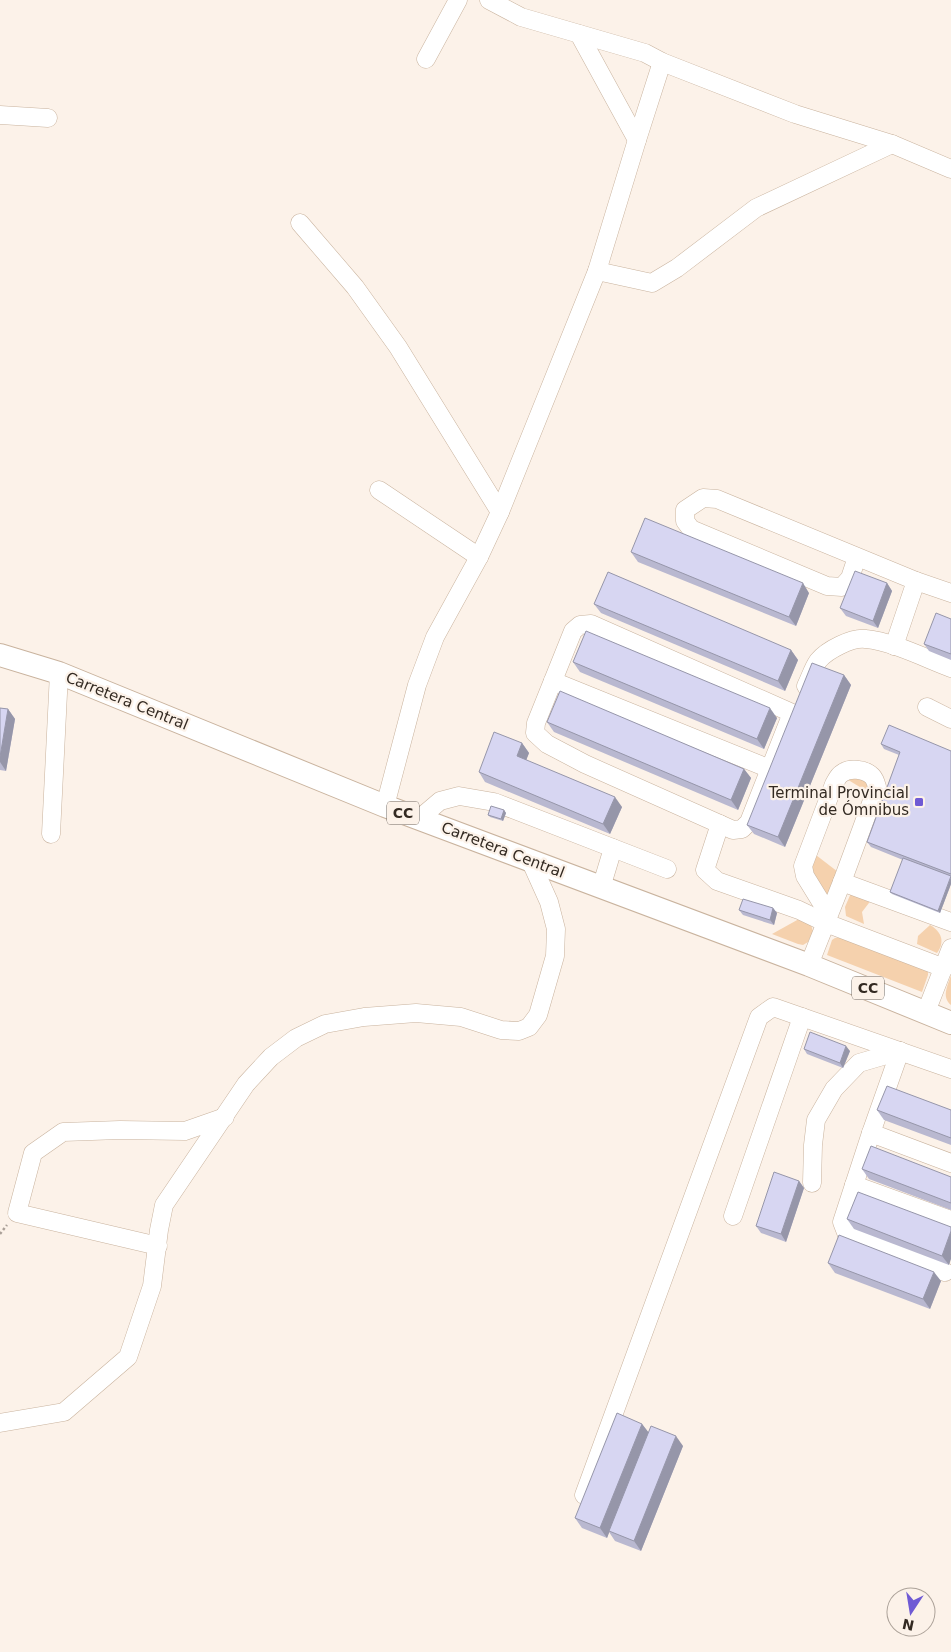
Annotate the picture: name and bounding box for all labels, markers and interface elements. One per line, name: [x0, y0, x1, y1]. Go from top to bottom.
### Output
street label: Carretera Central: [63, 668, 191, 734]
place label: Terminal Provincial de Ómnibus: [768, 784, 909, 819]
marker: Terminal Provincial de Ómnibus: [913, 796, 925, 808]
road number: CC: [387, 801, 419, 824]
street label: Carretera Central: [439, 818, 567, 882]
road number: CC: [852, 976, 884, 1000]
north arrow: [886, 1587, 936, 1637]
text: N: [901, 1616, 916, 1634]

